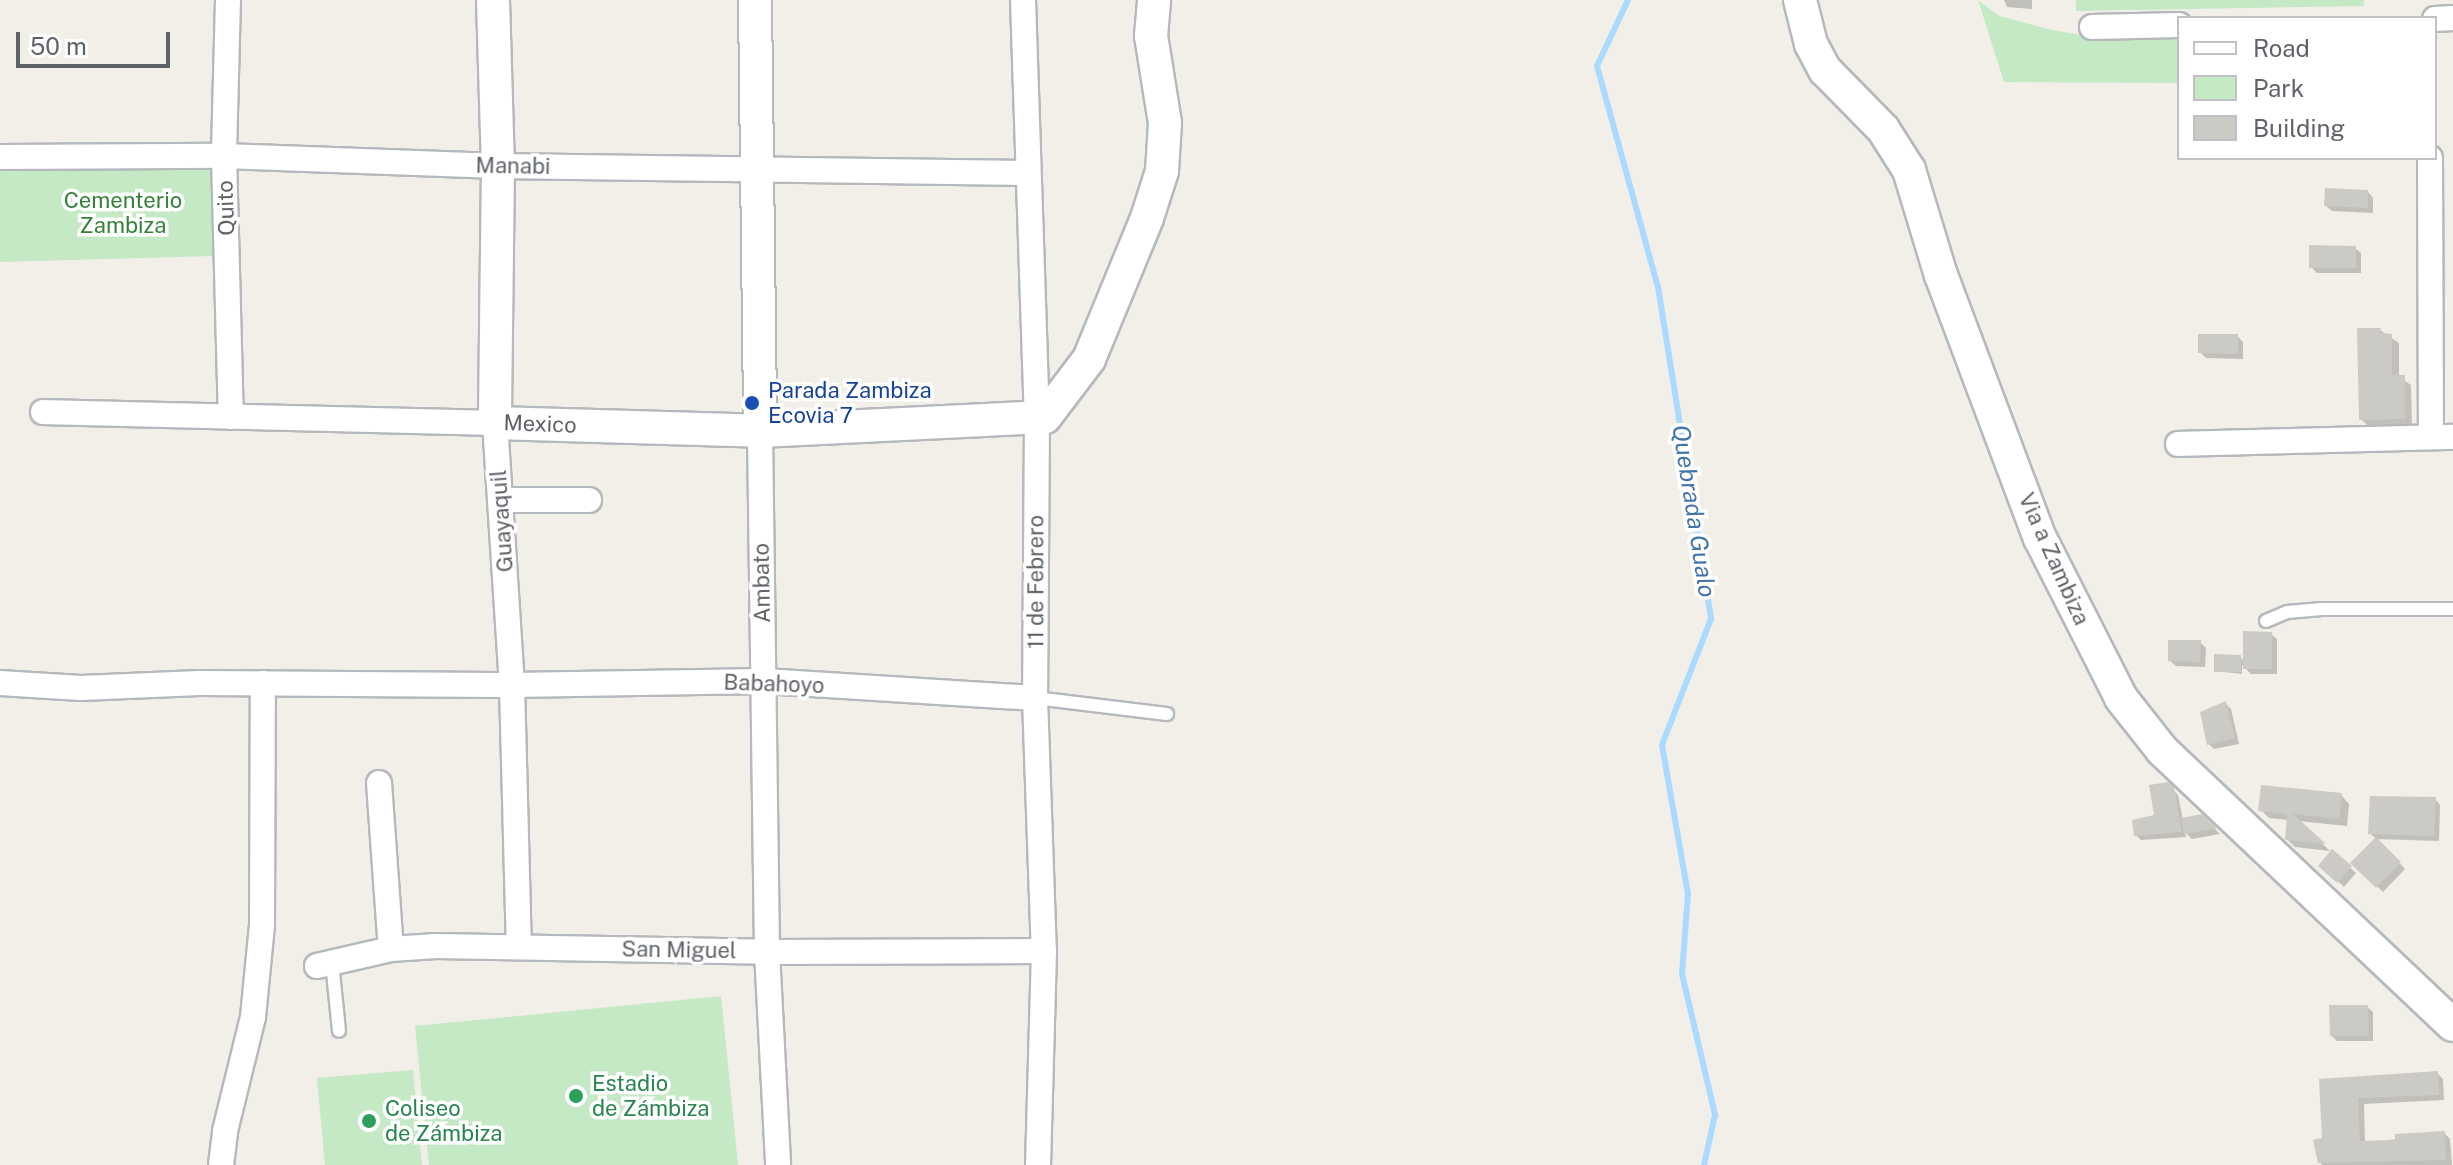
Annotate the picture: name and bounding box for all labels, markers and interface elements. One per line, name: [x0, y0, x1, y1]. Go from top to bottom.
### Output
scale bar: [20, 16, 174, 66]
legend: [2177, 16, 2437, 160]
text: 50 m: [30, 32, 87, 60]
text: Road: [2253, 34, 2310, 62]
text: Park: [2253, 74, 2304, 102]
text: Building: [2253, 114, 2345, 142]
street label: Manabi: [475, 152, 551, 180]
street label: Quito: [212, 180, 240, 236]
park label: Cementerio Zambiza: [64, 187, 182, 238]
place label: Parada Zambiza Ecovia 7: [768, 377, 932, 428]
marker: Parada Zambiza Ecovia 7: [743, 394, 761, 412]
street label: Mexico: [503, 410, 577, 438]
water label: Quebrada Gualo: [1666, 423, 1722, 599]
street label: Guayaquil: [485, 469, 519, 573]
street label: Via a Zambiza: [2013, 489, 2095, 629]
street label: 11 de Febrero: [1023, 515, 1049, 649]
street label: Ambato: [748, 543, 776, 623]
street label: Babahoyo: [723, 669, 825, 699]
street label: San Miguel: [621, 936, 737, 964]
place label: Estadio de Zámbiza: [592, 1070, 710, 1122]
marker: Estadio de Zámbiza: [567, 1087, 585, 1105]
place label: Coliseo de Zámbiza: [385, 1095, 503, 1146]
marker: Coliseo de Zámbiza: [360, 1112, 378, 1130]

